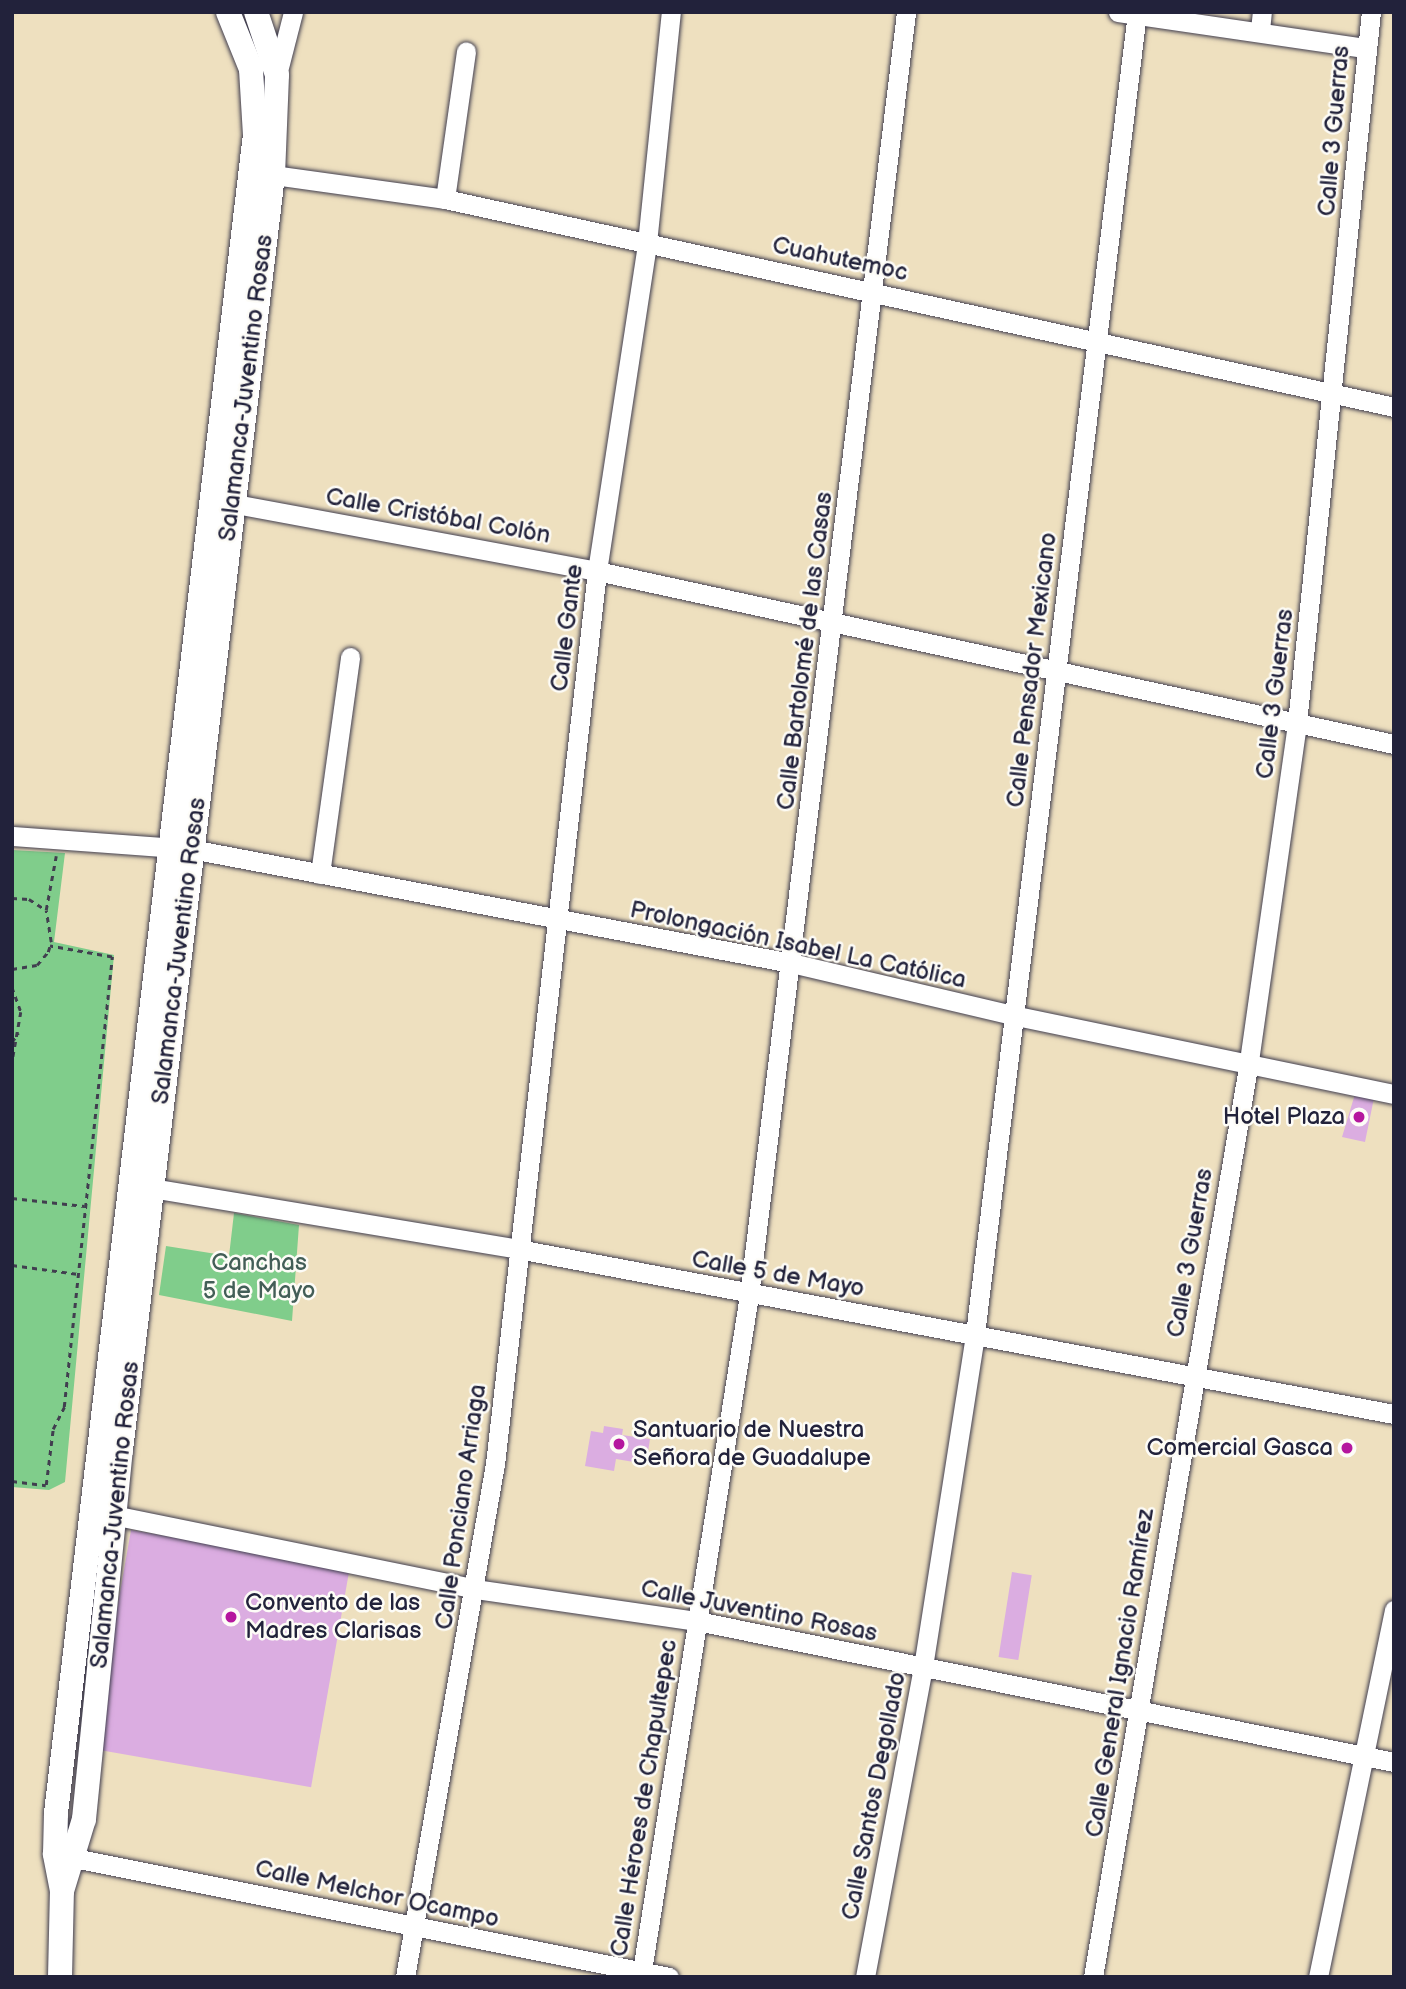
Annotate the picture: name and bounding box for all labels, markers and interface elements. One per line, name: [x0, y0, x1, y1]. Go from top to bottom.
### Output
street label: Calle 3 Guerras: [1312, 45, 1356, 217]
street label: Cuahutemoc: [770, 231, 910, 287]
street label: Salamanca-Juventino Rosas: [213, 233, 279, 543]
street label: Calle Cristóbal Colón: [323, 482, 553, 550]
street label: Calle Bartolomé de las Casas: [771, 490, 839, 812]
street label: Calle Pensador Mexicano: [1001, 531, 1063, 809]
street label: Calle Gante: [545, 563, 589, 693]
street label: Calle 3 Guerras: [1250, 607, 1300, 781]
street label: Salamanca-Juventino Rosas: [146, 796, 212, 1106]
street label: Prolongación Isabel La Católica: [627, 895, 969, 995]
place label: Hotel Plaza: [1223, 1103, 1345, 1131]
marker: Hotel Plaza: [1351, 1109, 1367, 1125]
street label: Calle 3 Guerras: [1161, 1166, 1219, 1340]
street label: Calle 5 de Mayo: [689, 1245, 867, 1303]
park label: Canchas 5 de Mayo: [203, 1249, 315, 1305]
street label: Salamanca-Juventino Rosas: [85, 1360, 145, 1670]
street label: Calle Ponciano Arriaga: [430, 1382, 492, 1632]
place label: Santuario de Nuestra Señora de Guadalupe: [633, 1416, 871, 1472]
place label: Comercial Gasca: [1146, 1434, 1333, 1462]
marker: Santuario de Nuestra Señora de Guadalupe: [611, 1436, 627, 1452]
marker: Comercial Gasca: [1339, 1440, 1355, 1456]
street label: Calle General Ignacio Ramírez: [1080, 1507, 1160, 1839]
street label: Calle Juventino Rosas: [638, 1574, 880, 1648]
place label: Convento de las Madres Clarisas: [245, 1589, 421, 1645]
marker: Convento de las Madres Clarisas: [223, 1609, 239, 1625]
street label: Calle Héroes de Chapultepec: [605, 1637, 683, 1959]
street label: Calle Santos Degollado: [836, 1669, 912, 1923]
street label: Calle Melchor Ocampo: [252, 1854, 502, 1934]

